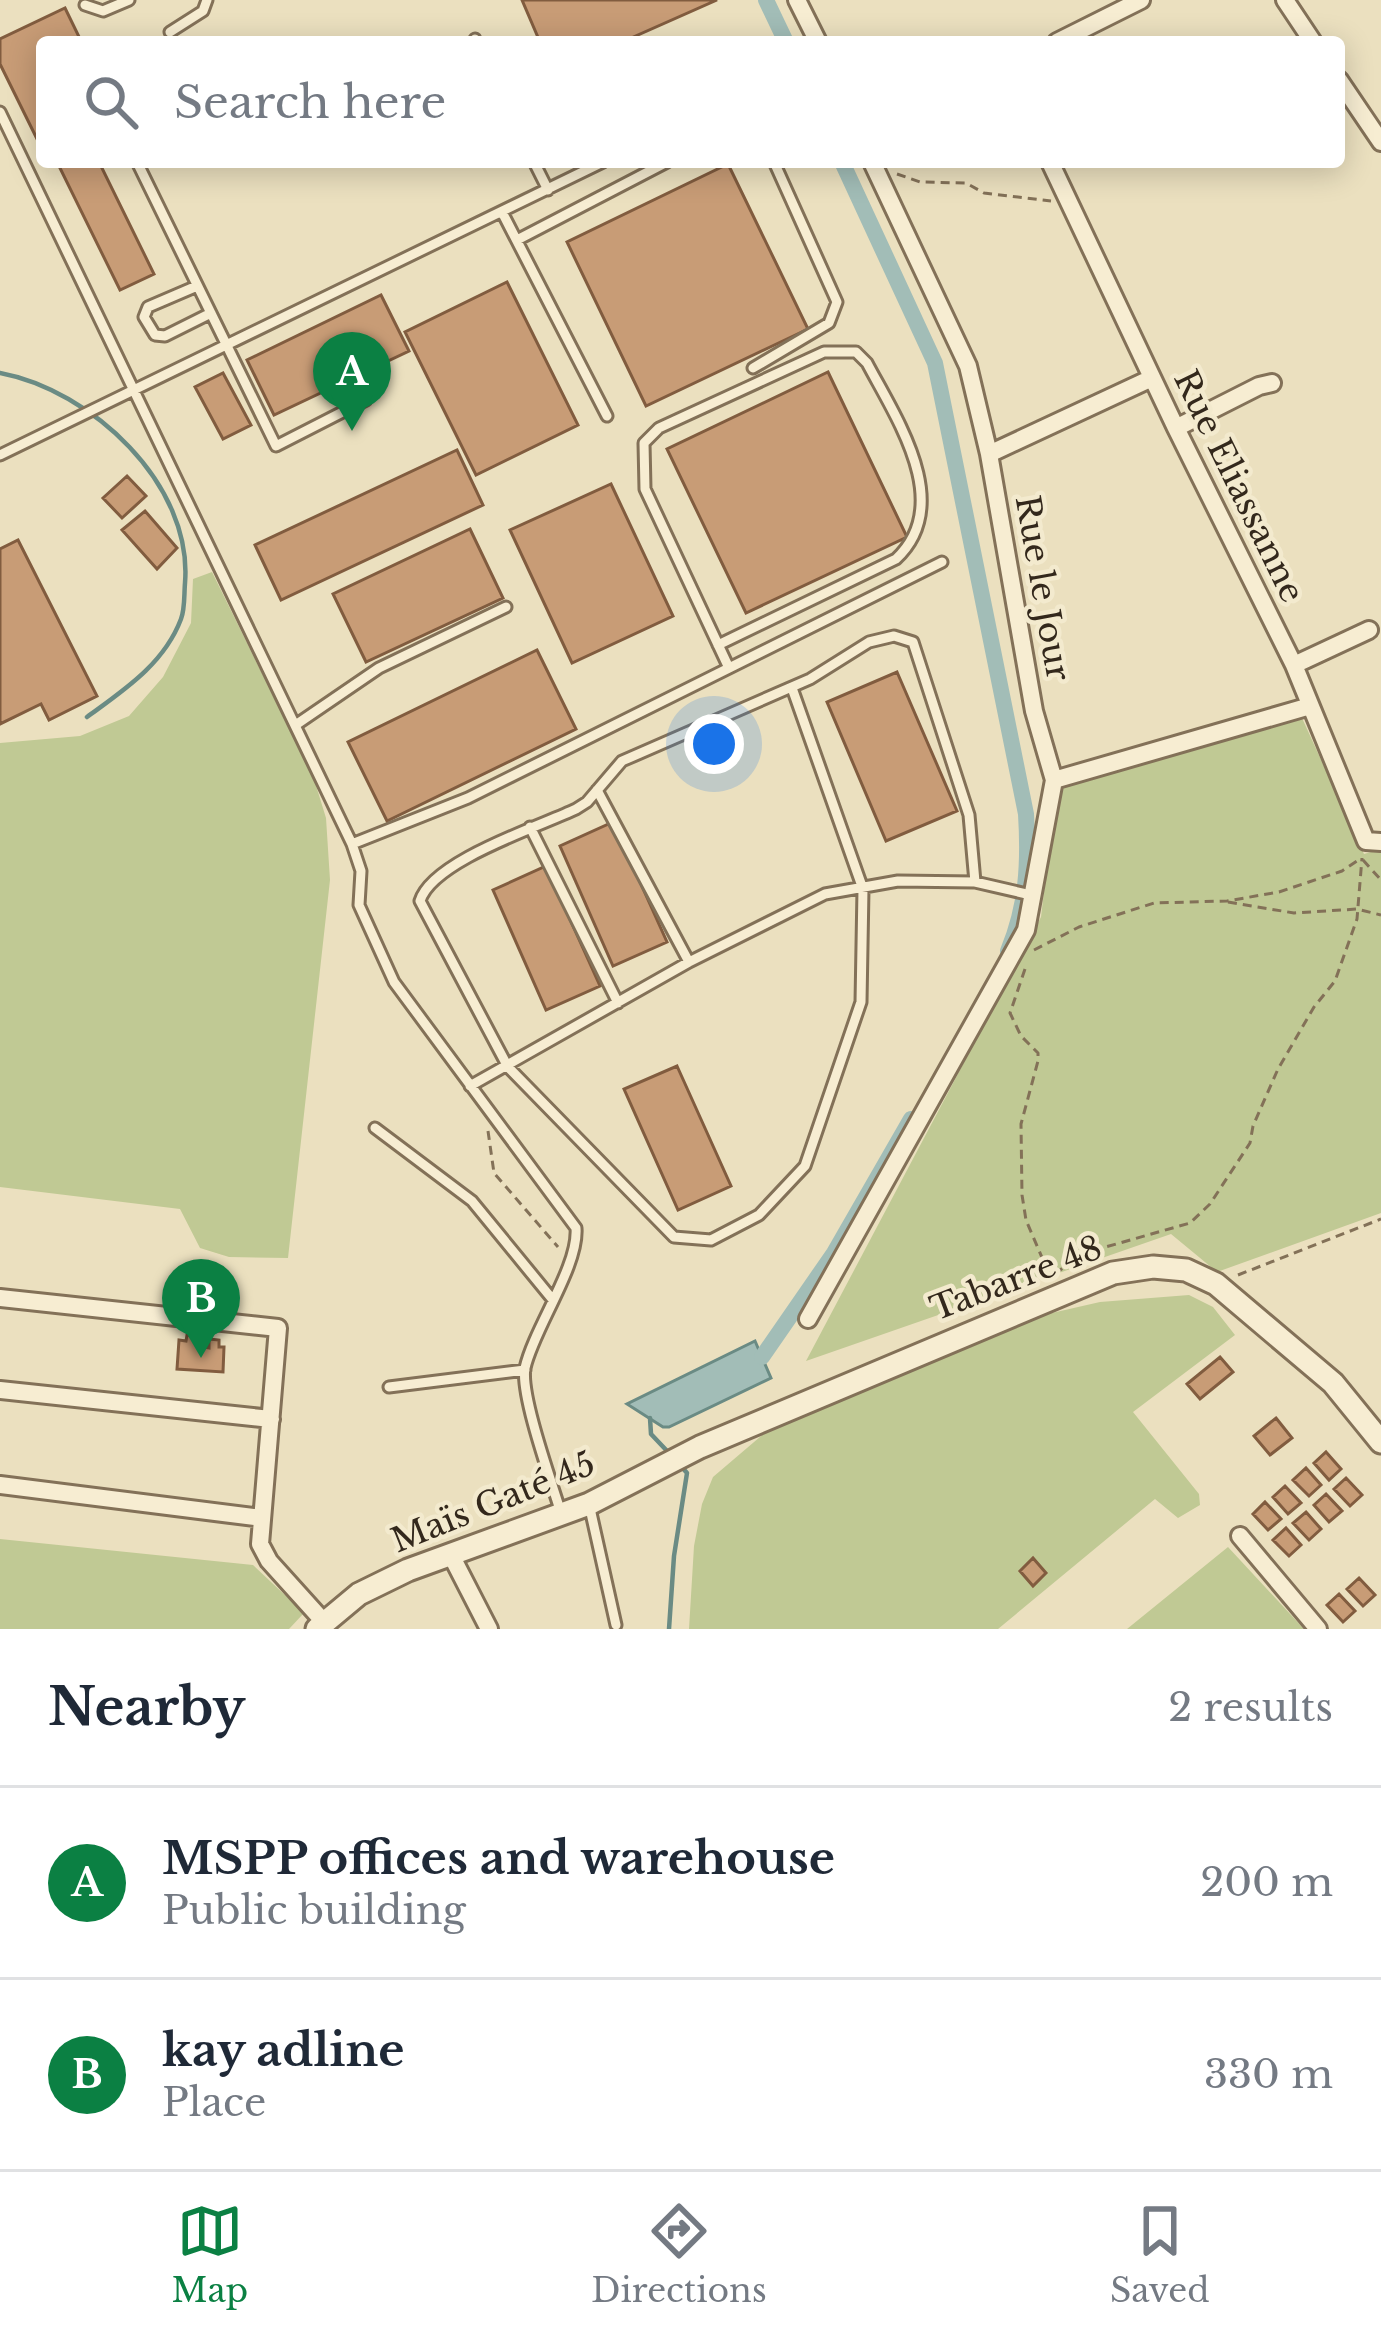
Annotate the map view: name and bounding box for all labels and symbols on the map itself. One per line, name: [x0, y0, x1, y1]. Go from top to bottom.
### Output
pin: A: [313, 332, 391, 431]
street label: Rue Eliassanne: [1165, 363, 1313, 609]
street label: Rue le Jour: [1007, 492, 1079, 684]
your location: [684, 714, 744, 774]
street label: Tabarre 48: [925, 1227, 1107, 1329]
pin: B: [162, 1259, 240, 1358]
street label: Maïs Gaté 45: [385, 1443, 601, 1561]

